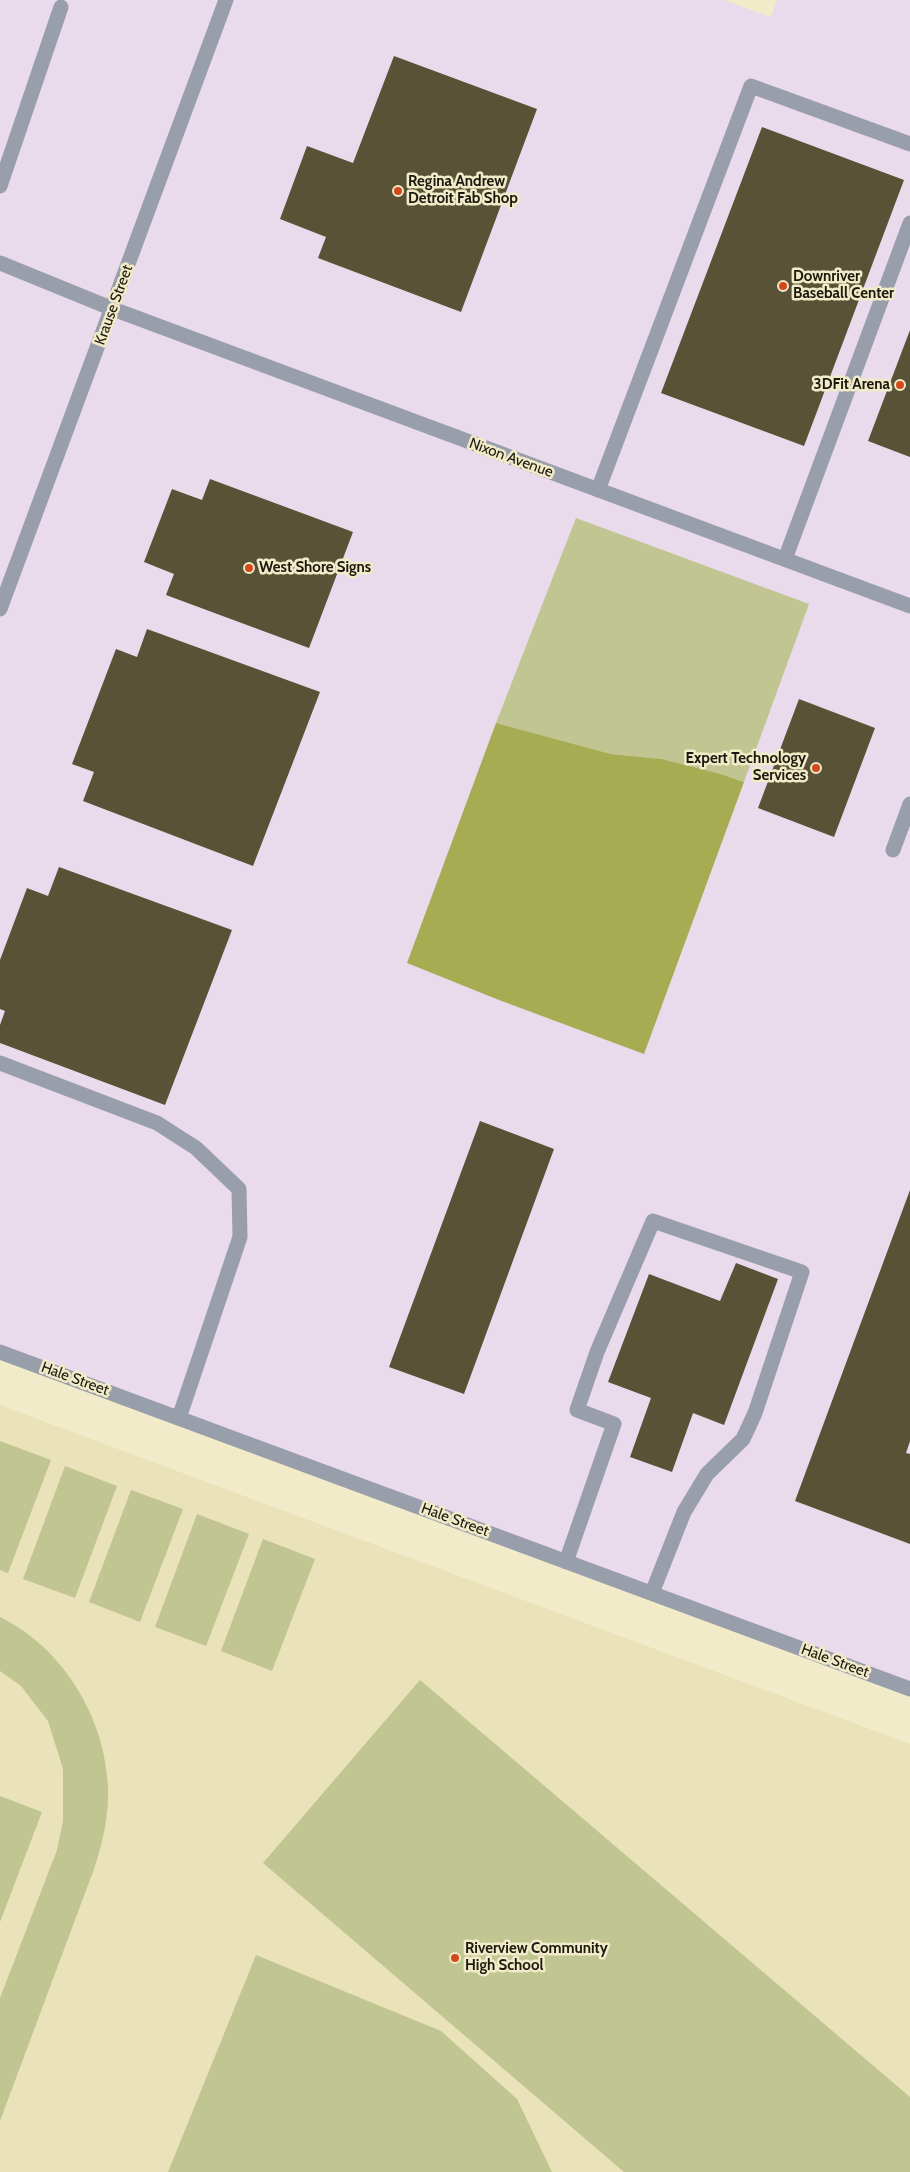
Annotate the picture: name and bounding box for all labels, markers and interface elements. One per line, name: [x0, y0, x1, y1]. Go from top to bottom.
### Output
place label: Regina Andrew Detroit Fab Shop: [408, 173, 518, 208]
marker: Regina Andrew Detroit Fab Shop: [392, 185, 404, 197]
street label: Krause Street: [91, 262, 137, 348]
place label: Downriver Baseball Center: [793, 268, 894, 303]
marker: Downriver Baseball Center: [777, 280, 789, 292]
place label: 3DFit Arena: [814, 376, 890, 394]
marker: 3DFit Arena: [894, 379, 906, 391]
street label: Nixon Avenue: [467, 434, 555, 482]
place label: West Shore Signs: [259, 559, 371, 577]
marker: West Shore Signs: [243, 562, 255, 574]
place label: Expert Technology Services: [685, 750, 806, 785]
marker: Expert Technology Services: [810, 762, 822, 774]
street label: Hale Street: [39, 1358, 111, 1400]
street label: Hale Street: [419, 1499, 491, 1541]
street label: Hale Street: [799, 1640, 871, 1682]
place label: Riverview Community High School: [465, 1940, 608, 1975]
marker: Riverview Community High School: [449, 1952, 461, 1964]

